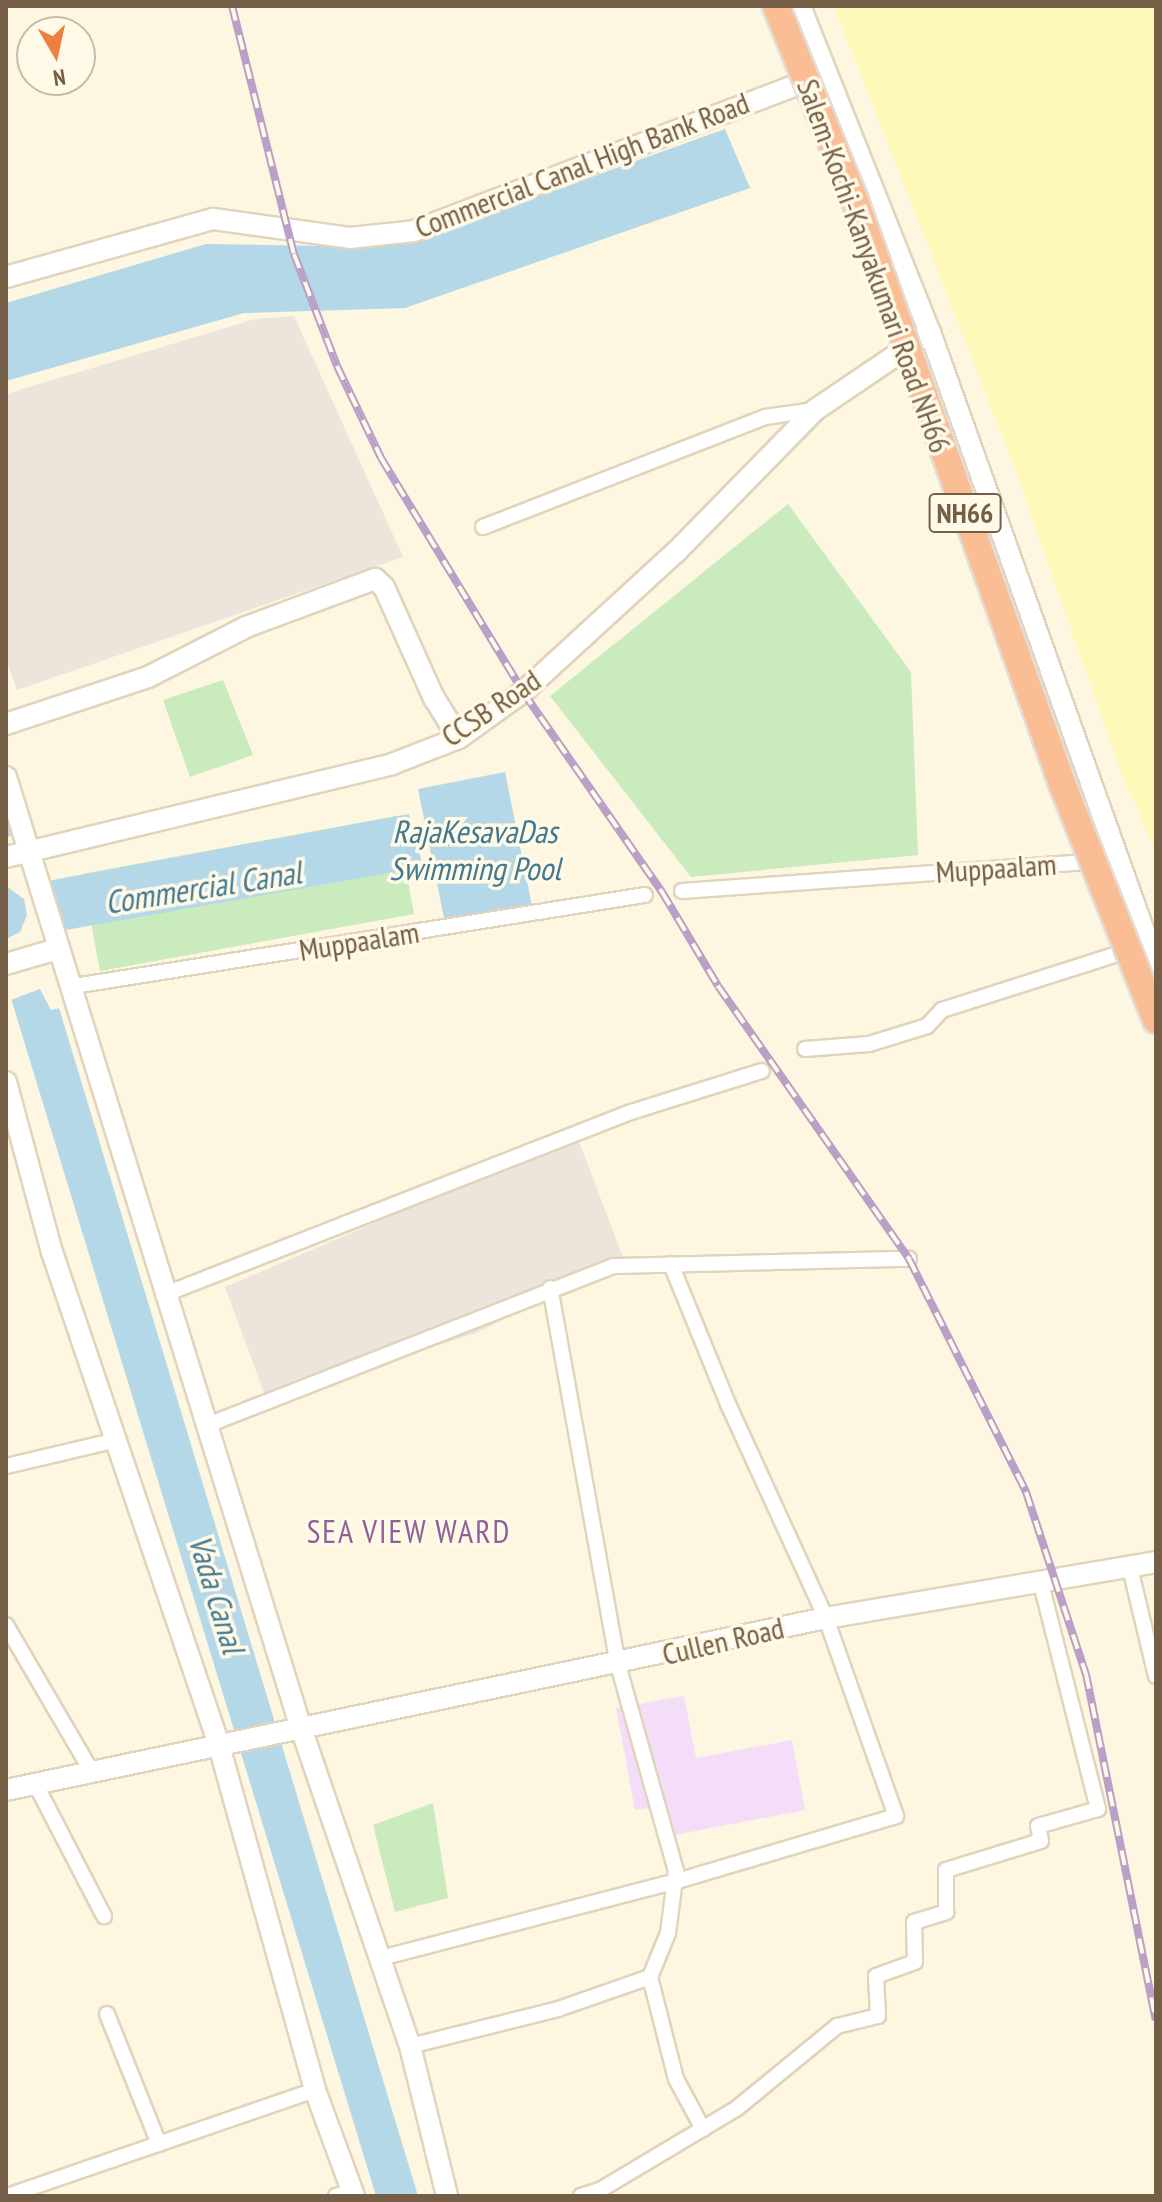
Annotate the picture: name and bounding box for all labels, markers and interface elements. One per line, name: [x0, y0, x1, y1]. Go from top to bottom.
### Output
north arrow: [16, 16, 96, 96]
text: N: [51, 63, 68, 92]
street label: Salem-Kochi-Kanyakumari Road NH66: [790, 74, 958, 458]
street label: Commercial Canal High Bank Road: [410, 84, 754, 246]
road number: NH66: [927, 489, 1003, 537]
street label: CCSB Road: [435, 662, 547, 754]
water label: RajaKesavaDas Swimming Pool: [389, 813, 561, 888]
street label: Muppaalam: [935, 846, 1057, 890]
water label: Commercial Canal: [102, 853, 304, 921]
street label: Muppaalam: [297, 914, 421, 968]
district label: SEA VIEW WARD: [305, 1512, 513, 1550]
water label: Vada Canal: [181, 1530, 253, 1658]
street label: Cullen Road: [659, 1610, 787, 1672]

